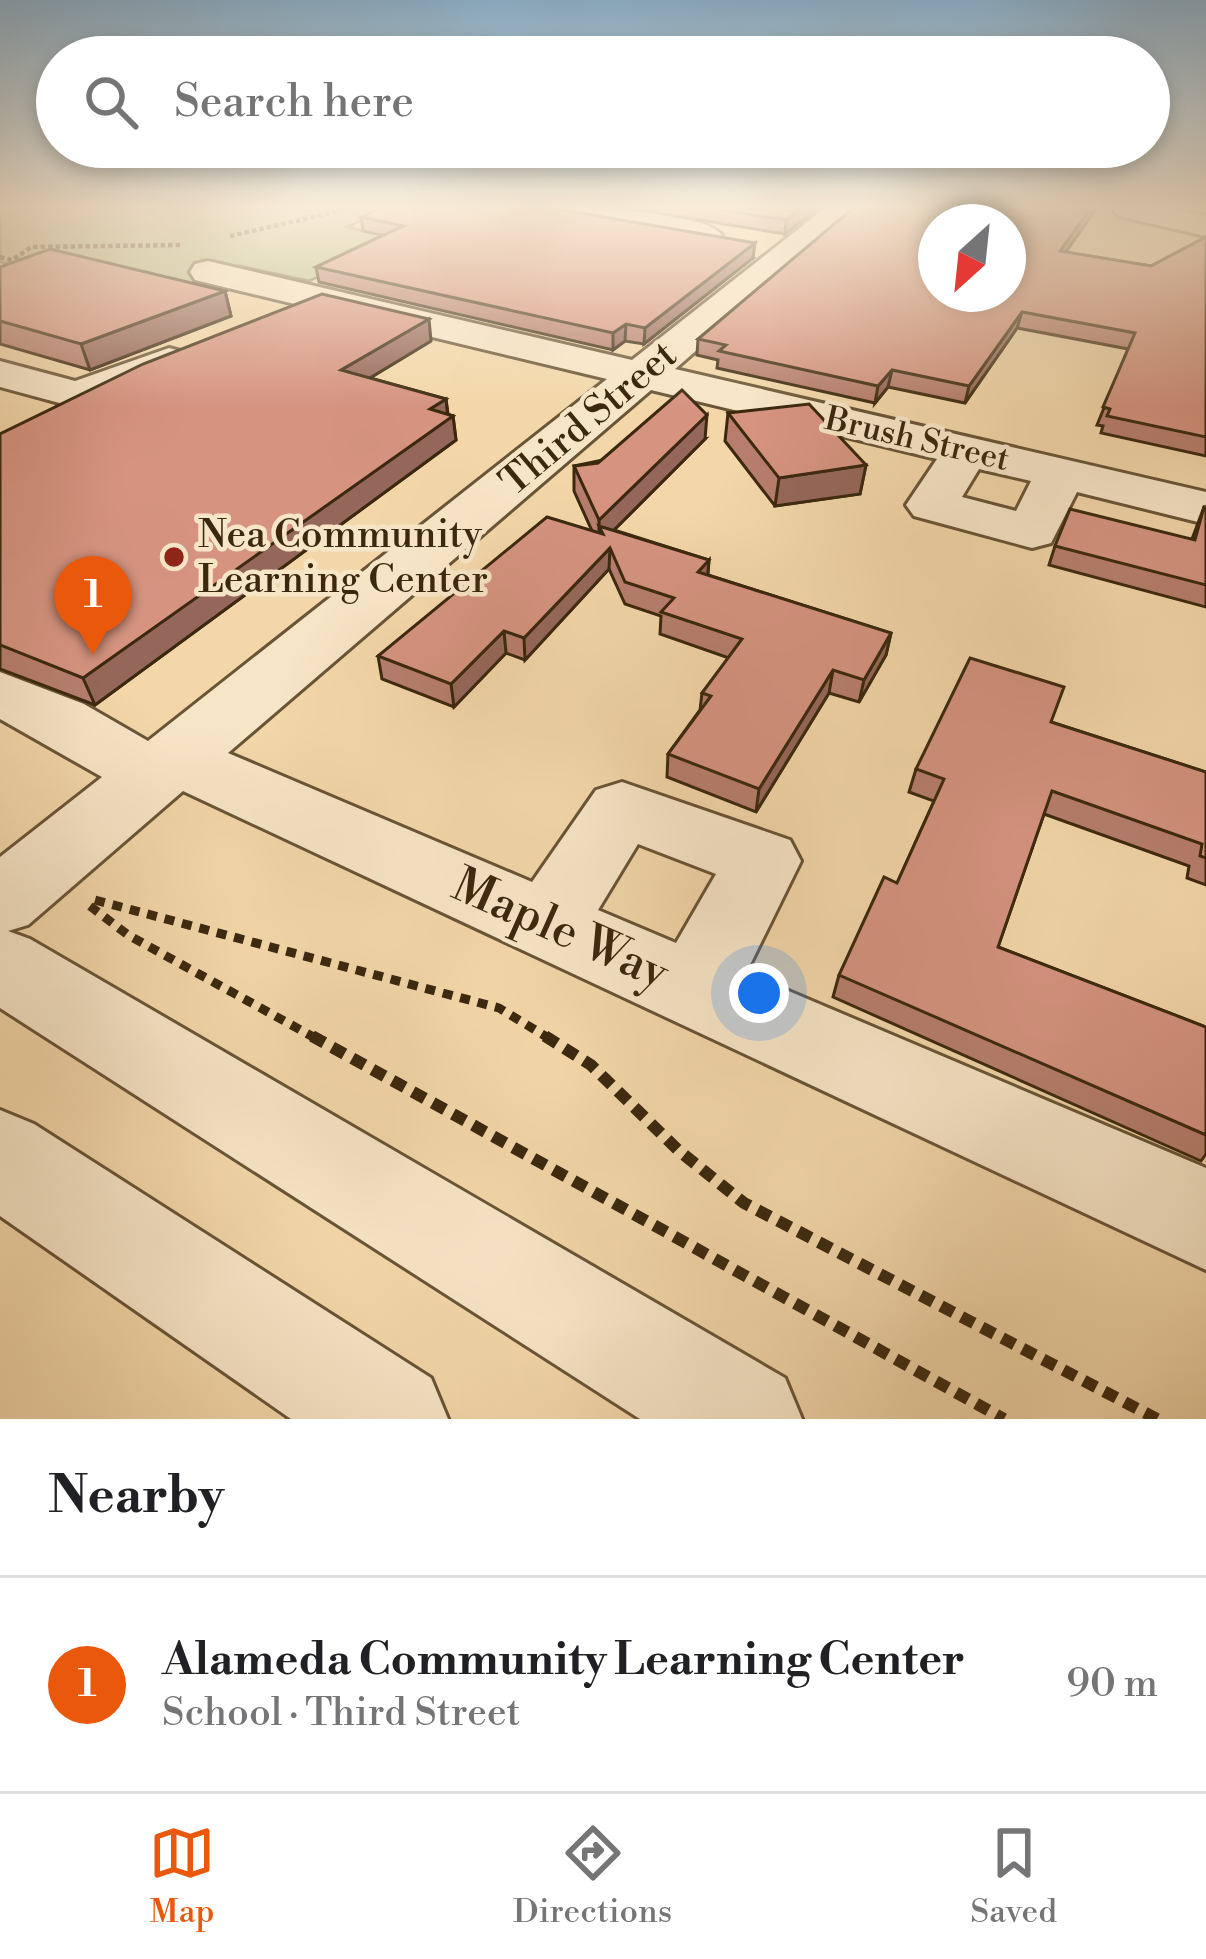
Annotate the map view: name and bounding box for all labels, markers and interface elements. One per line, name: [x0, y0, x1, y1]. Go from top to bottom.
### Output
search box: [36, 36, 1170, 168]
icon: search: [78, 69, 144, 135]
text: Search here: [174, 74, 414, 131]
north arrow: [918, 204, 1026, 312]
street label: Third Street: [491, 331, 687, 507]
street label: Brush Street: [820, 399, 1013, 481]
place label: Nea Community Learning Center: [198, 511, 488, 605]
marker: Nea Community Learning Center: [161, 544, 187, 570]
pin: 1: [54, 556, 132, 655]
street label: Maple Way: [443, 856, 678, 1005]
your location: [729, 963, 789, 1023]
text: Nearby: [48, 1465, 224, 1529]
text: Alameda Community Learning Center: [162, 1632, 965, 1689]
text: 1: [78, 1660, 96, 1709]
text: 90 m: [1066, 1660, 1158, 1709]
text: School · Third Street: [162, 1689, 520, 1738]
tab: Map: [149, 1820, 215, 1933]
tab: Directions: [513, 1820, 672, 1933]
tab: Saved: [970, 1820, 1057, 1933]

